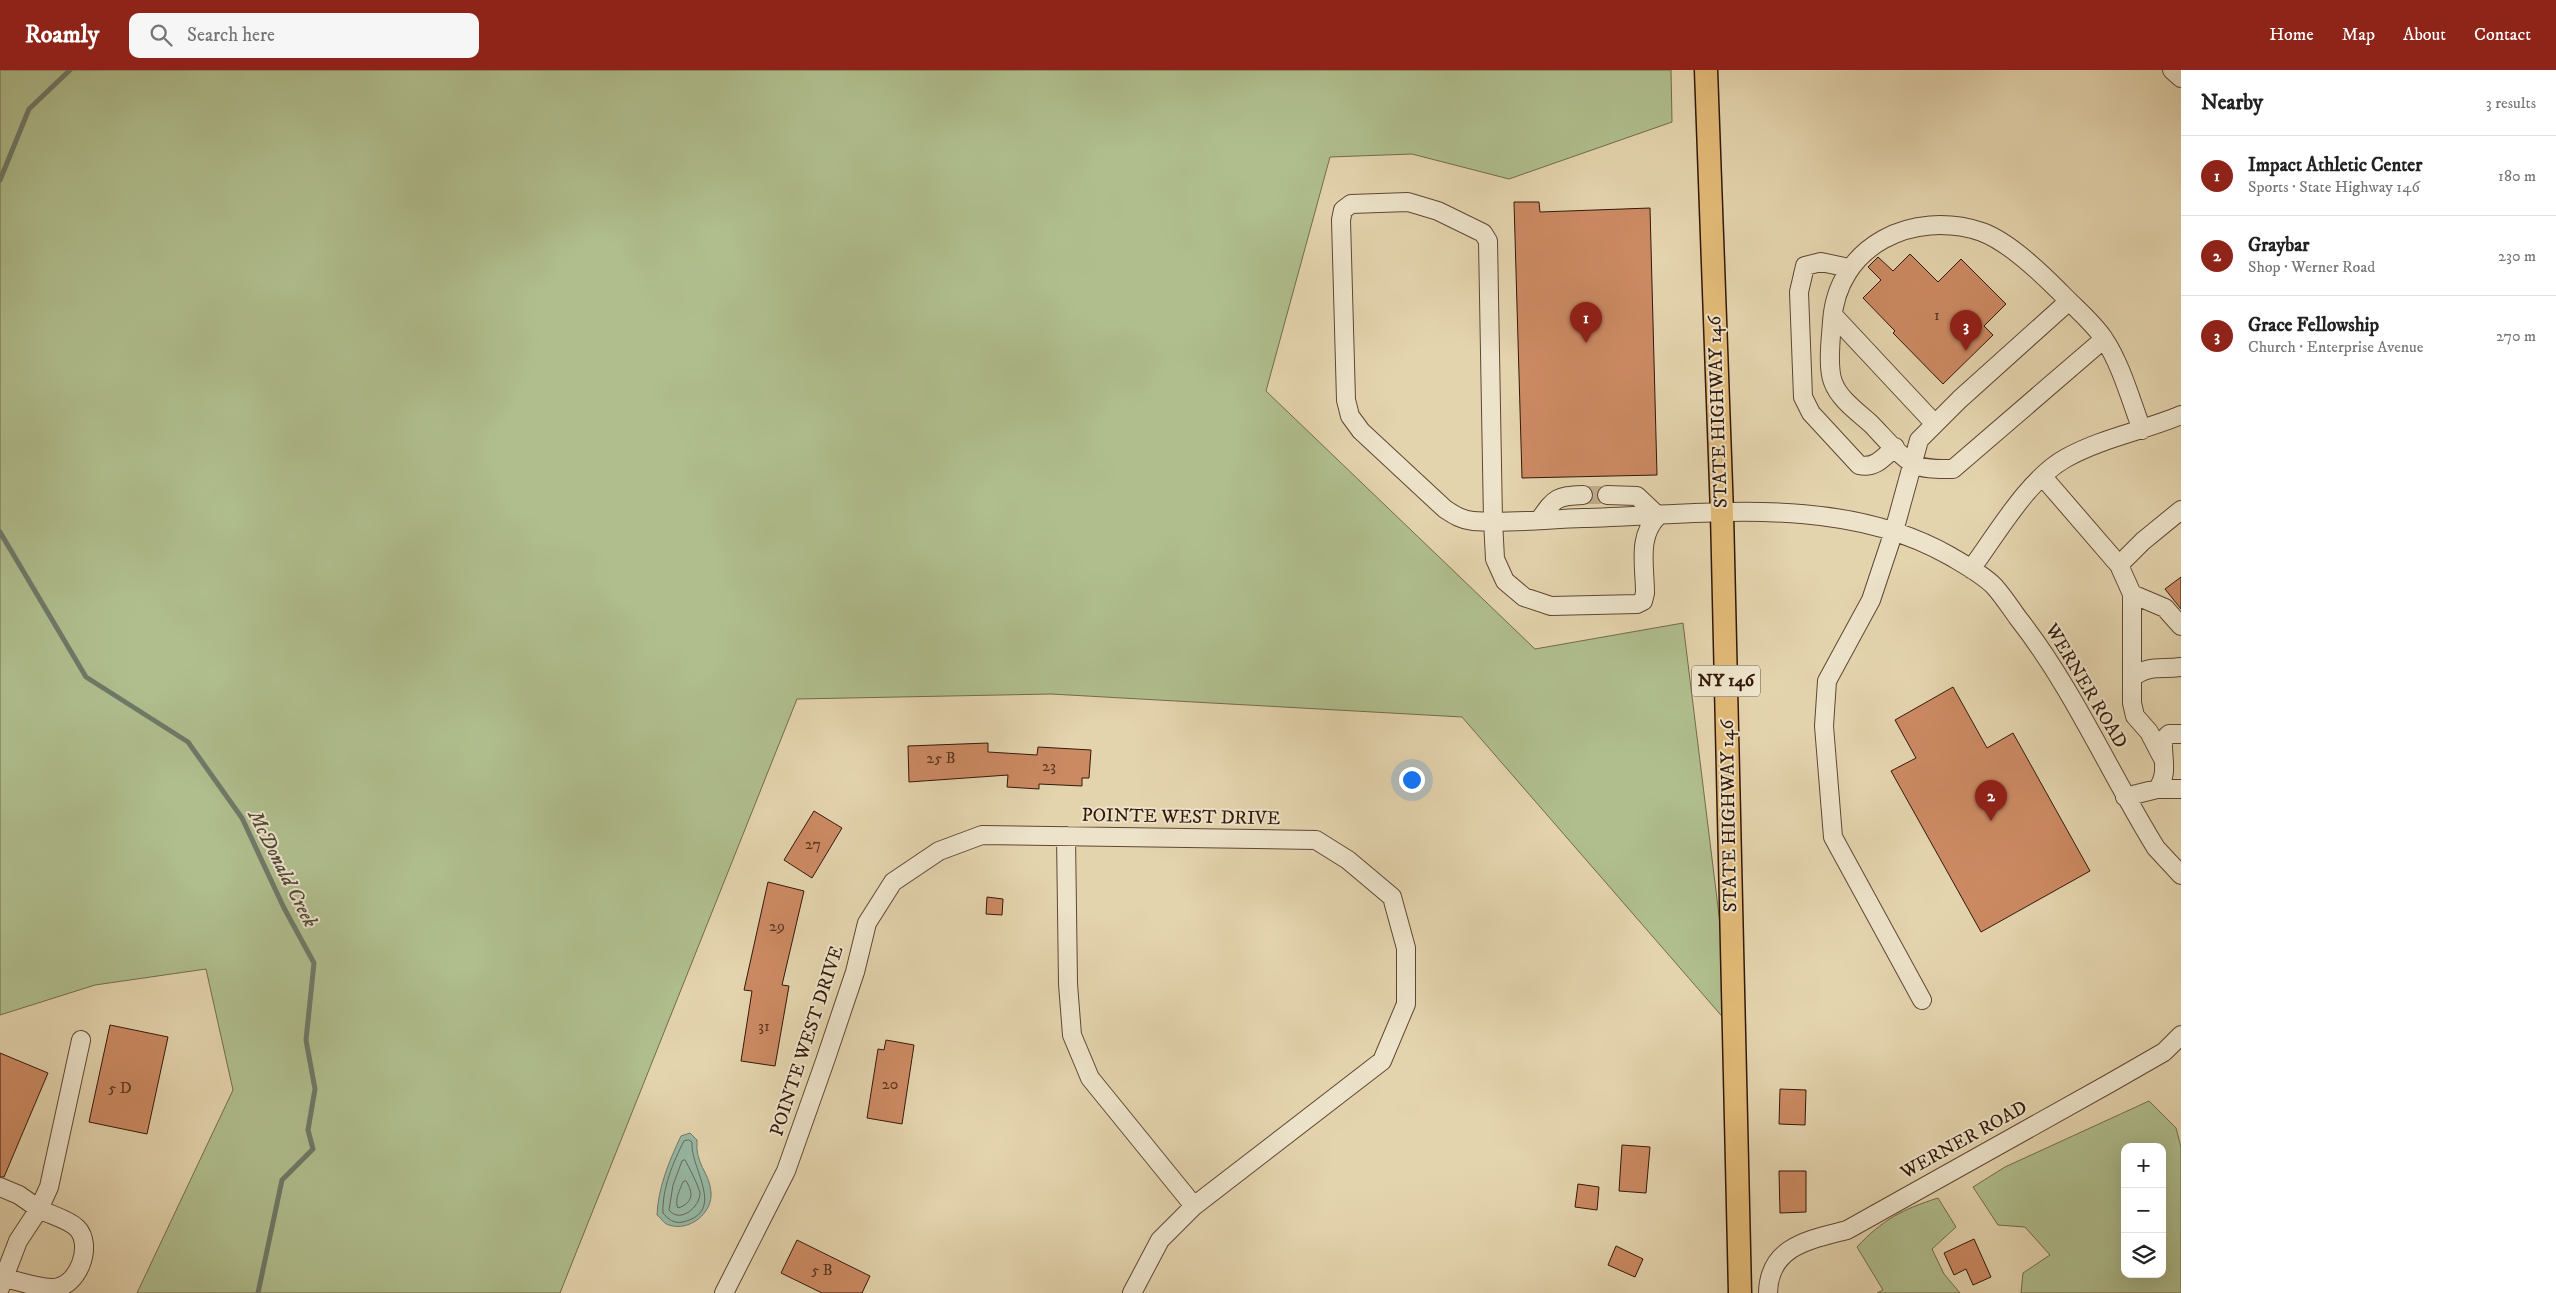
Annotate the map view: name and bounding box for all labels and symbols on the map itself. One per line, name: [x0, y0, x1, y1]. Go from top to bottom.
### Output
pin: 1: [1570, 302, 1602, 343]
house number: 1: [1934, 305, 1940, 325]
pin: 3: [1950, 310, 1982, 351]
street label: STATE HIGHWAY 146: [1703, 314, 1733, 509]
street label: WERNER ROAD: [2039, 619, 2132, 752]
road number: NY 146: [1692, 666, 1760, 696]
street label: STATE HIGHWAY 146: [1716, 718, 1742, 912]
house number: 25 B: [926, 748, 956, 768]
house number: 23: [1042, 756, 1056, 776]
your location: [1399, 767, 1425, 793]
pin: 2: [1975, 780, 2007, 821]
water label: McDonald Creek: [241, 804, 323, 932]
street label: POINTE WEST DRIVE: [1081, 804, 1281, 830]
house number: 27: [805, 834, 821, 854]
house number: 29: [769, 916, 785, 936]
street label: POINTE WEST DRIVE: [765, 943, 849, 1139]
house number: 31: [758, 1016, 770, 1036]
house number: 20: [882, 1074, 898, 1094]
house number: 5 D: [108, 1078, 132, 1098]
street label: WERNER ROAD: [1896, 1096, 2031, 1185]
house number: 5 B: [811, 1260, 833, 1280]

